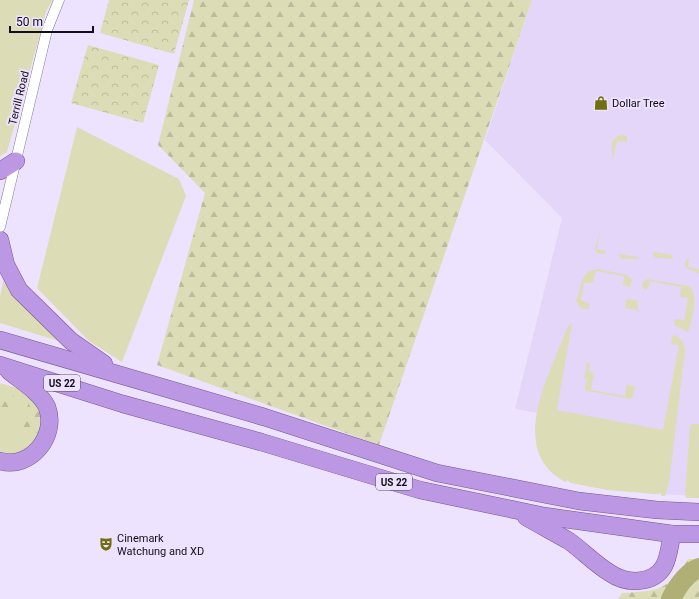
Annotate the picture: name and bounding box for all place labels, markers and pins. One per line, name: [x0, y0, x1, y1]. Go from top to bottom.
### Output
shop icon: Dollar Tree: [593, 95, 609, 111]
place label: Dollar Tree: [612, 97, 665, 110]
place label: Cinemark Watchung and XD: [117, 532, 204, 558]
theatre icon: Cinemark Watchung and XD: [98, 536, 114, 552]

